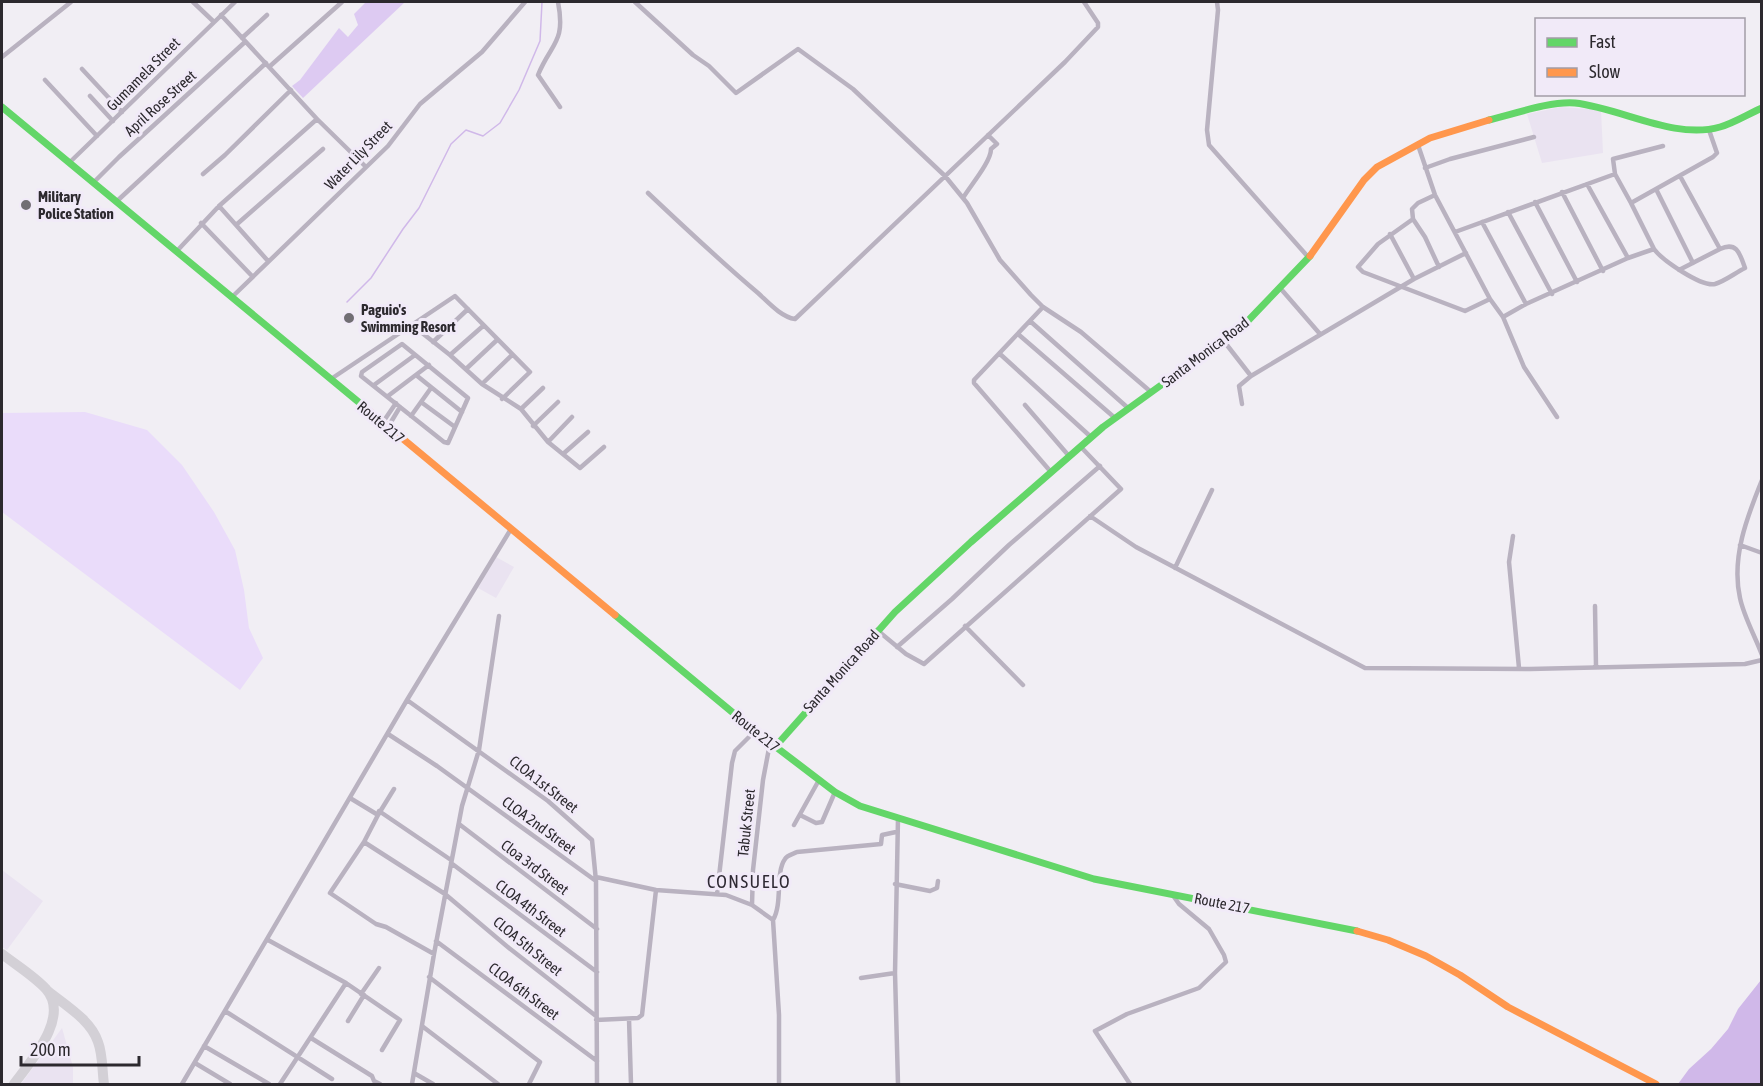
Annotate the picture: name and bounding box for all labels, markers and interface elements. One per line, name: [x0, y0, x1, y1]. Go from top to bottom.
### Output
legend: [1535, 18, 1745, 96]
text: Fast: [1589, 31, 1616, 52]
street label: Gumamela Street: [103, 34, 183, 114]
text: Slow: [1589, 61, 1620, 82]
street label: April Rose Street: [121, 67, 199, 139]
street label: Water Lily Street: [321, 117, 395, 193]
place label: Military Police Station: [38, 188, 114, 222]
marker: Military Police Station: [19, 198, 33, 212]
place label: Paguio's Swimming Resort: [361, 301, 456, 335]
marker: Paguio's Swimming Resort: [342, 311, 356, 325]
street label: Santa Monica Road: [1158, 314, 1252, 390]
street label: Route 217: [354, 397, 408, 447]
street label: Santa Monica Road: [800, 626, 882, 716]
street label: Route 217: [729, 707, 783, 755]
street label: CLOA 1st Street: [506, 752, 582, 816]
street label: Tabuk Street: [734, 788, 758, 858]
street label: CLOA 2nd Street: [499, 793, 579, 857]
street label: Cloa 3rd Street: [498, 836, 572, 898]
district label: CONSUELO: [707, 871, 791, 892]
street label: CLOA 4th Street: [492, 876, 570, 940]
street label: Route 217: [1193, 889, 1251, 917]
street label: CLOA 5th Street: [490, 913, 566, 979]
street label: CLOA 6th Street: [485, 959, 563, 1023]
scale bar: [21, 1029, 140, 1067]
text: 200 m: [30, 1039, 71, 1060]

